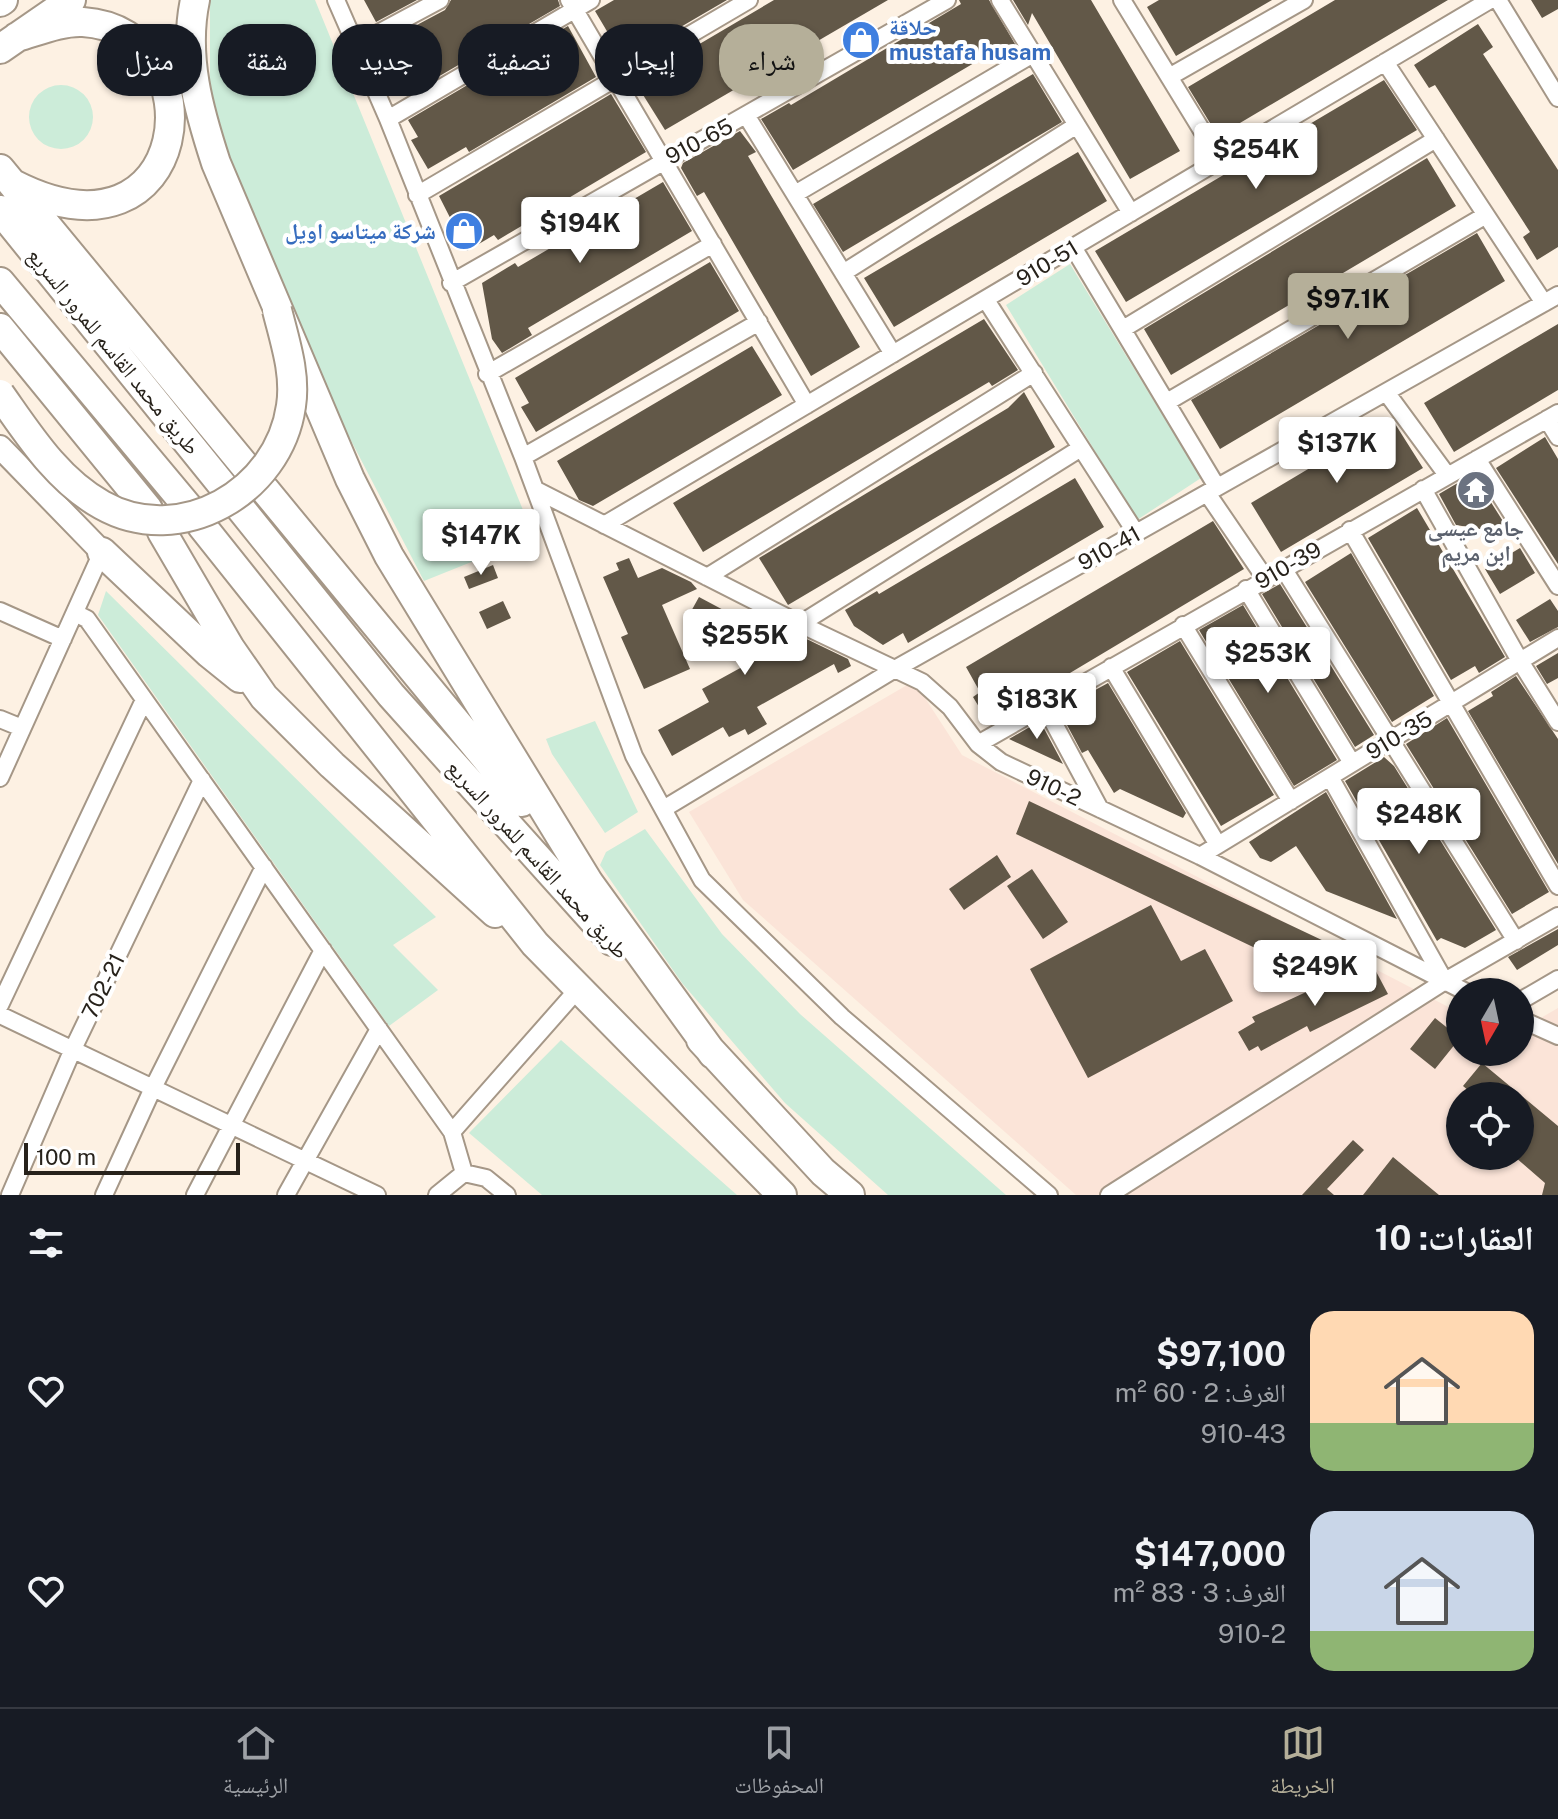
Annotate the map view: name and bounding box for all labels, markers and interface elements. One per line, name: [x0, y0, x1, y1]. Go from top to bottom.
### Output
place label: حلاقة mustafa husam: [889, 14, 1051, 65]
shop icon: حلاقة mustafa husam: [840, 19, 882, 61]
chip: منزل: [97, 24, 202, 96]
chip: شقة: [218, 24, 316, 96]
chip: جديد: [332, 24, 442, 96]
chip: تصفية: [458, 24, 579, 96]
chip: إيجار: [595, 24, 703, 96]
chip: شراء: [719, 24, 824, 96]
street label: 910-65: [661, 113, 737, 169]
pin: $254K: [1200, 123, 1312, 191]
text: $254K: [1212, 133, 1300, 164]
pin: $194K: [524, 197, 636, 265]
text: $194K: [539, 207, 621, 238]
shop icon: شركة ميتاسو اويل: [443, 210, 485, 252]
place label: شركة ميتاسو اويل: [285, 218, 436, 245]
street label: 910-51: [1011, 234, 1083, 292]
street label: طريق محمد القاسم للمرور السريع: [21, 242, 206, 461]
pin: $97.1K: [1283, 273, 1413, 341]
text: $97.1K: [1306, 283, 1390, 314]
pin: $137K: [1281, 417, 1393, 485]
text: $137K: [1297, 427, 1377, 458]
temple icon: جامع عيسى ابن مريم: [1455, 469, 1497, 511]
pin: $147K: [425, 509, 537, 577]
place label: جامع عيسى ابن مريم: [1428, 515, 1524, 568]
text: $147K: [441, 519, 521, 550]
street label: 910-41: [1073, 520, 1145, 576]
street label: 910-39: [1250, 536, 1326, 594]
pin: $255K: [689, 609, 801, 677]
text: $255K: [701, 619, 789, 650]
pin: $253K: [1212, 627, 1324, 695]
text: $253K: [1224, 637, 1312, 668]
pin: $183K: [981, 673, 1093, 741]
text: $183K: [996, 683, 1078, 714]
street label: 910-35: [1361, 705, 1437, 765]
street label: طريق محمد القاسم للمرور السريع: [440, 754, 634, 965]
street label: 910-2: [1022, 763, 1086, 811]
pin: $248K: [1363, 788, 1475, 856]
text: $248K: [1375, 798, 1463, 829]
pin: $249K: [1259, 940, 1371, 1008]
street label: 702-21: [76, 949, 130, 1023]
text: $249K: [1271, 950, 1359, 981]
north arrow: [1446, 978, 1534, 1066]
map controls: [1446, 978, 1534, 1170]
button: locate: [1446, 1082, 1534, 1170]
scale bar: [24, 1139, 240, 1175]
text: 100 m: [36, 1144, 96, 1170]
text: العقارات: 10: [1375, 1218, 1534, 1258]
icon: filters: [24, 1221, 68, 1265]
text: $97,100: [1156, 1334, 1286, 1374]
icon: home: [1374, 1343, 1470, 1439]
icon: heart: [24, 1369, 68, 1413]
text: الغرف: 2 · 60 m²: [1115, 1377, 1286, 1408]
text: 910-43: [1201, 1418, 1286, 1449]
text: $147,000: [1134, 1534, 1286, 1574]
icon: home: [1374, 1543, 1470, 1639]
icon: heart: [24, 1569, 68, 1613]
text: الغرف: 3 · 83 m²: [1113, 1577, 1286, 1608]
text: 910-2: [1218, 1618, 1286, 1649]
tab: الرئيسية: [223, 1721, 288, 1807]
tab: المحفوظات: [734, 1721, 824, 1807]
tab: الخريطة: [1270, 1721, 1335, 1807]

